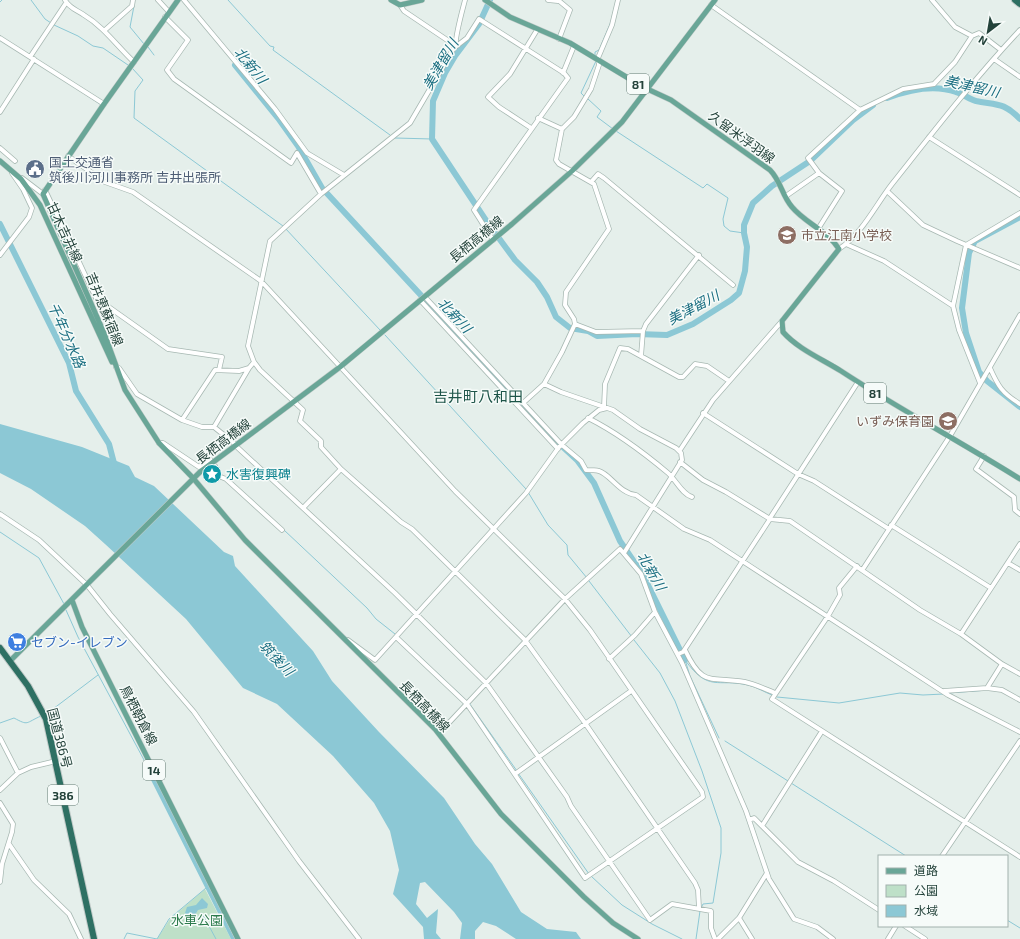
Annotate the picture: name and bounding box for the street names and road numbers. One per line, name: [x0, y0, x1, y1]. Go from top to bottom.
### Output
road number: 81: [627, 74, 649, 94]
street label: 久留米浮羽線: [706, 108, 778, 166]
street label: 甘木吉井線: [44, 199, 86, 265]
street label: 長栖高橋線: [446, 212, 506, 266]
street label: 吉井恵蘇宿線: [83, 270, 127, 348]
road number: 81: [864, 383, 886, 403]
street label: 長栖高橋線: [192, 415, 254, 467]
street label: 長栖高橋線: [397, 677, 453, 735]
street label: 鳥栖朝倉線: [117, 682, 161, 748]
street label: 国道386号: [44, 706, 76, 770]
road number: 14: [143, 760, 165, 780]
road number: 386: [48, 785, 78, 805]

